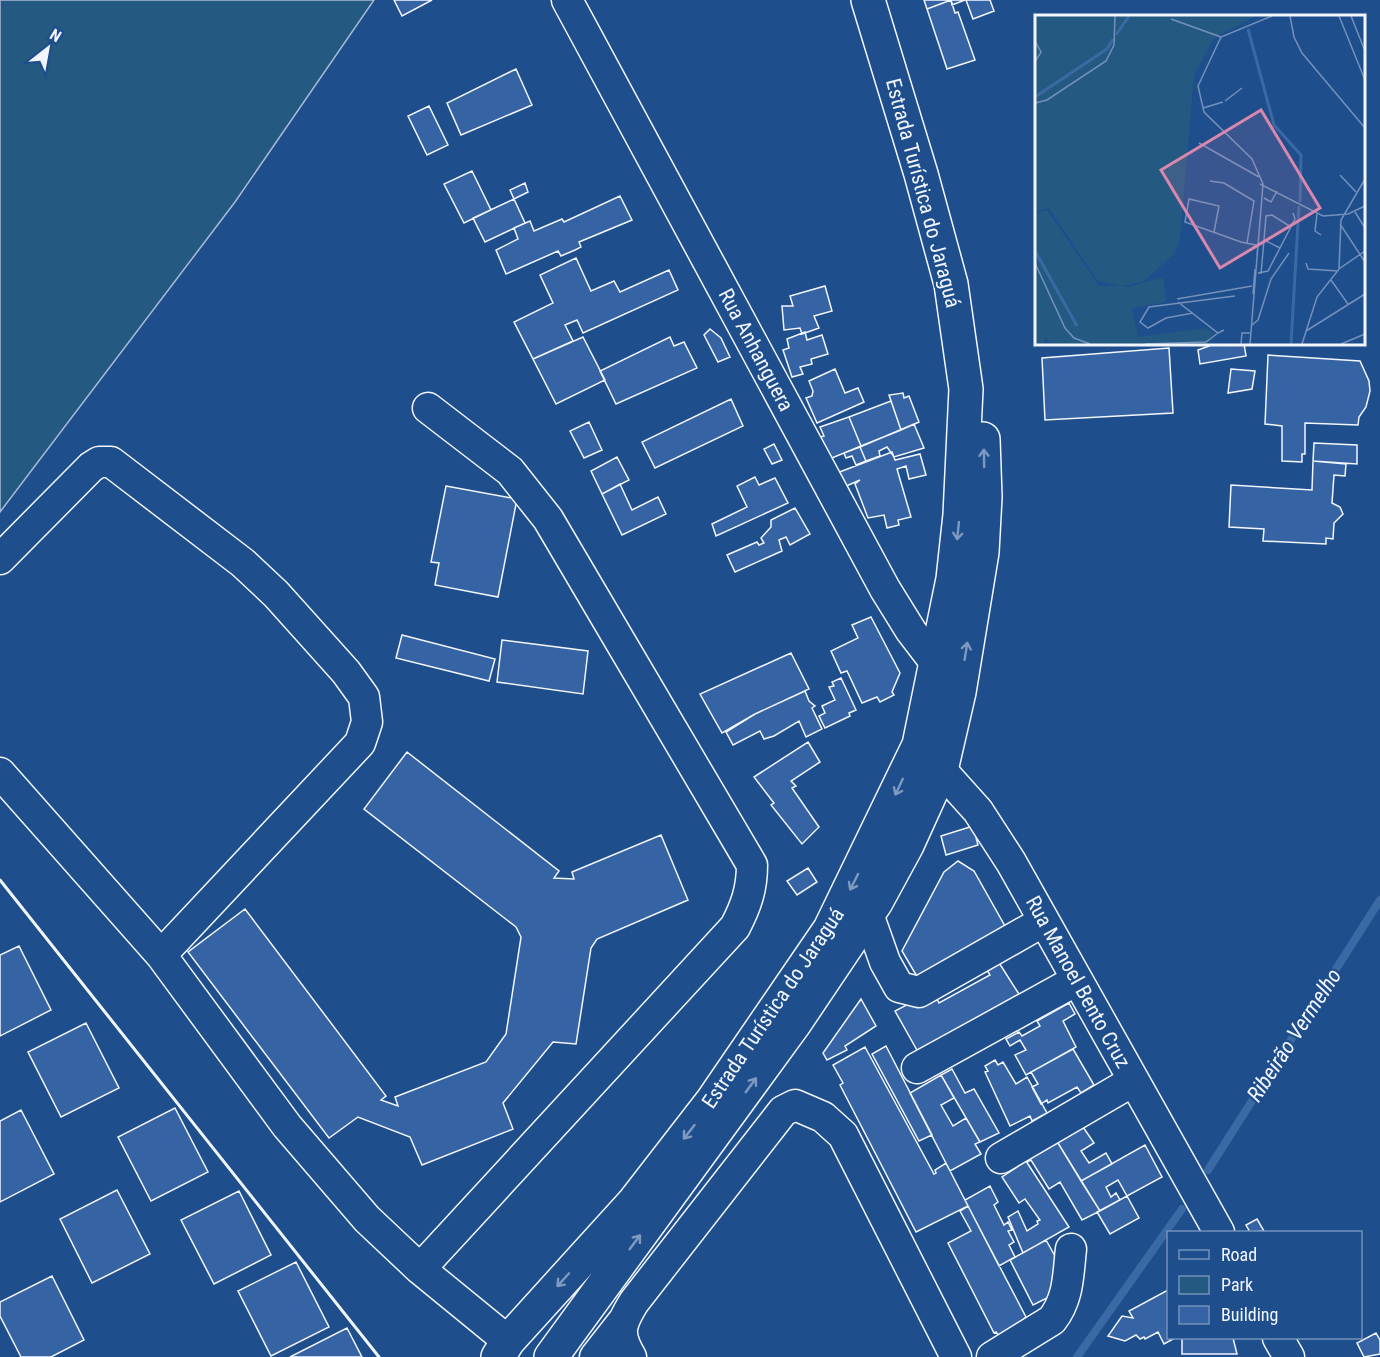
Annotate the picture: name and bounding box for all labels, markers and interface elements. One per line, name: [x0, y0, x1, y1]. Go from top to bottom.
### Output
inset map: [1035, 15, 1365, 345]
north arrow: [18, 18, 78, 78]
text: N: [46, 25, 65, 46]
street label: Estrada Turística do Jaraguá: [881, 76, 965, 310]
street label: Rua Anhanguera: [714, 285, 798, 415]
one-way arrow: [978, 448, 989, 468]
one-way arrow: [952, 521, 963, 541]
one-way arrow: [961, 642, 972, 662]
one-way arrow: [893, 778, 905, 796]
one-way arrow: [847, 872, 859, 890]
street label: Rua Manoel Bento Cruz: [1021, 892, 1135, 1072]
street label: Estrada Turística do Jaraguá: [697, 903, 849, 1113]
water label: Ribeirão Vermelho: [1242, 964, 1346, 1106]
one-way arrow: [745, 1077, 757, 1094]
one-way arrow: [682, 1123, 695, 1139]
legend: [1167, 1231, 1362, 1339]
one-way arrow: [628, 1234, 641, 1250]
text: Road: [1221, 1244, 1257, 1265]
one-way arrow: [556, 1273, 570, 1288]
text: Park: [1221, 1274, 1253, 1295]
text: Building: [1221, 1304, 1278, 1325]

